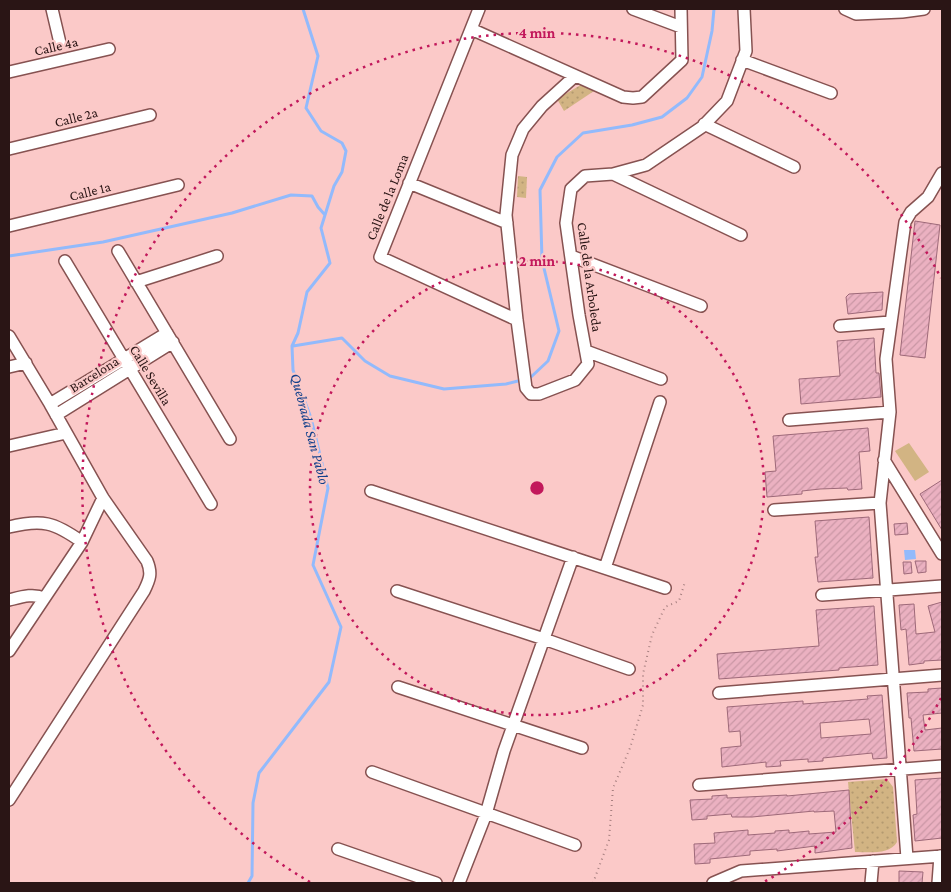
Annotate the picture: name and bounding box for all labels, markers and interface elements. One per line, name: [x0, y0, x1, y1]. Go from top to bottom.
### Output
text: 4 min: [519, 25, 556, 41]
street label: Calle 4a: [33, 33, 80, 59]
street label: Calle 2a: [53, 104, 100, 130]
street label: Calle de la Loma: [362, 151, 412, 242]
street label: Calle 1a: [68, 178, 113, 204]
street label: Calle de la Arboleda: [574, 221, 606, 333]
text: 2 min: [519, 253, 555, 269]
street label: Calle Sevilla: [127, 342, 175, 408]
street label: Barcelona: [66, 352, 122, 395]
water label: Quebrada San Pablo: [287, 372, 333, 486]
centre of rings: [528, 479, 546, 497]

